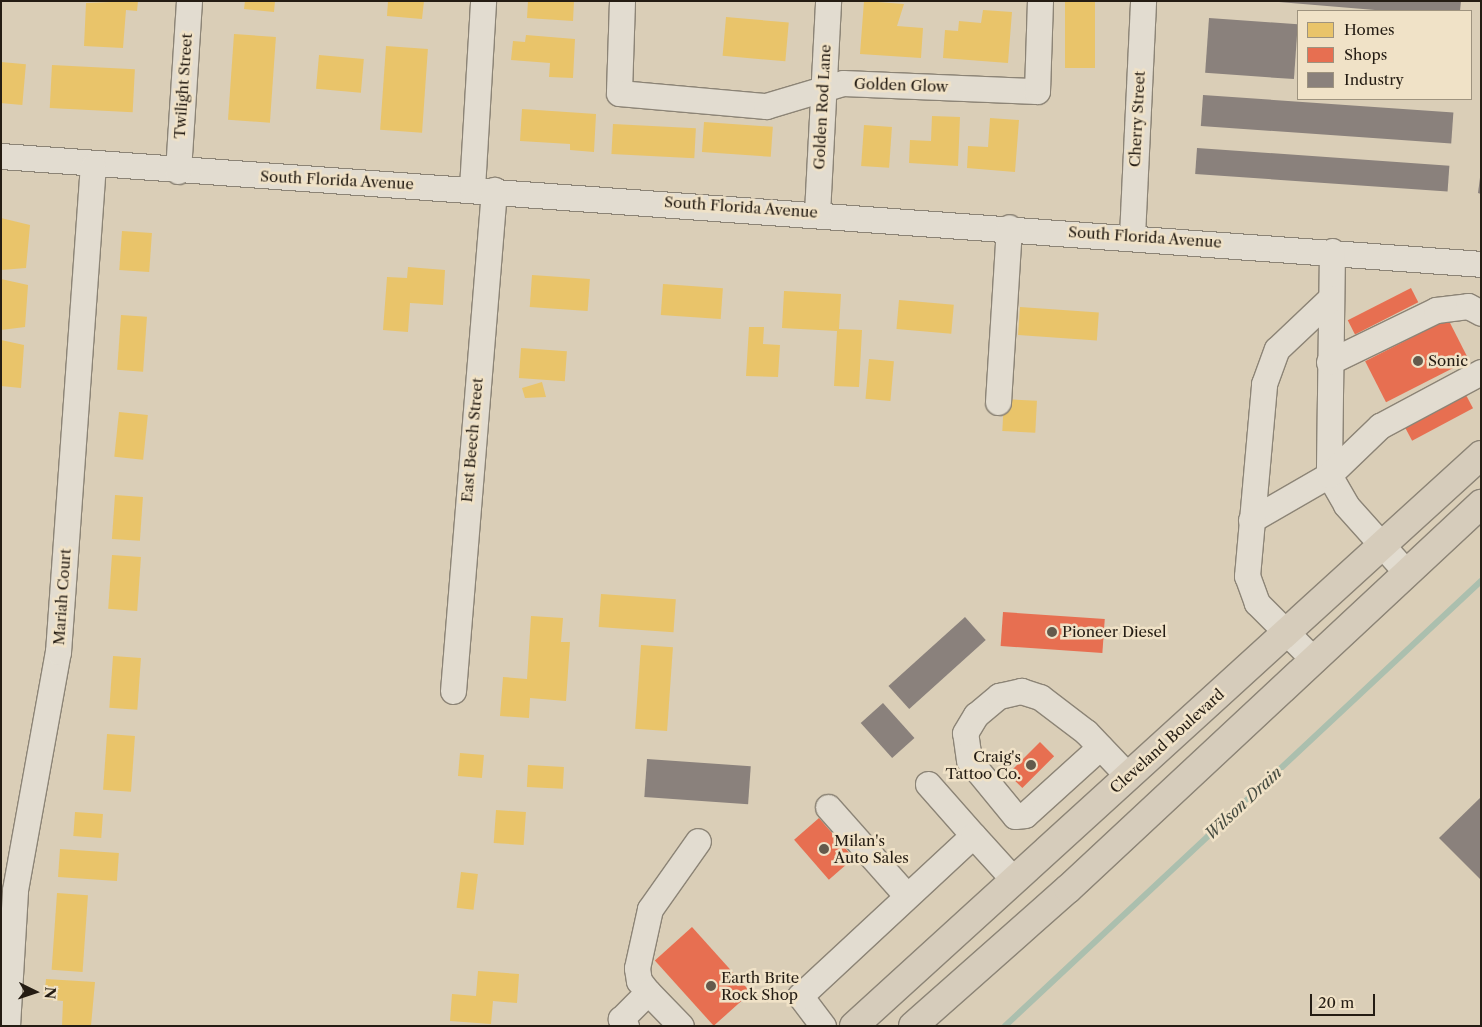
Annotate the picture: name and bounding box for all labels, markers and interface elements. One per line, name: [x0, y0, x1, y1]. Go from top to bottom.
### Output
legend: [1297, 10, 1472, 100]
text: Homes: [1344, 20, 1395, 39]
street label: Twilight Street: [170, 33, 196, 139]
street label: Golden Rod Lane: [810, 44, 834, 170]
text: Shops: [1344, 45, 1387, 64]
street label: Cherry Street: [1125, 70, 1149, 168]
text: Industry: [1344, 70, 1404, 89]
street label: Golden Glow: [854, 74, 948, 96]
street label: South Florida Avenue: [259, 167, 415, 193]
street label: South Florida Avenue: [663, 193, 819, 221]
street label: South Florida Avenue: [1067, 223, 1223, 251]
place label: Sonic: [1428, 352, 1468, 370]
marker: Sonic: [1412, 355, 1424, 367]
street label: East Beech Street: [458, 377, 486, 503]
street label: Mariah Court: [50, 548, 74, 646]
place label: Pioneer Diesel: [1062, 623, 1167, 641]
marker: Pioneer Diesel: [1046, 626, 1058, 638]
street label: Cleveland Boulevard: [1106, 685, 1228, 797]
place label: Craig's Tattoo Co.: [946, 747, 1021, 782]
marker: Craig's Tattoo Co.: [1025, 759, 1037, 771]
water label: Wilson Drain: [1200, 762, 1286, 844]
place label: Milan's Auto Sales: [834, 831, 909, 866]
marker: Milan's Auto Sales: [818, 843, 830, 855]
north arrow: [10, 967, 60, 1017]
place label: Earth Brite Rock Shop: [721, 968, 799, 1003]
marker: Earth Brite Rock Shop: [705, 980, 717, 992]
scale bar: [1312, 984, 1377, 1016]
text: N: [41, 986, 59, 1000]
text: 20 m: [1318, 993, 1354, 1012]

